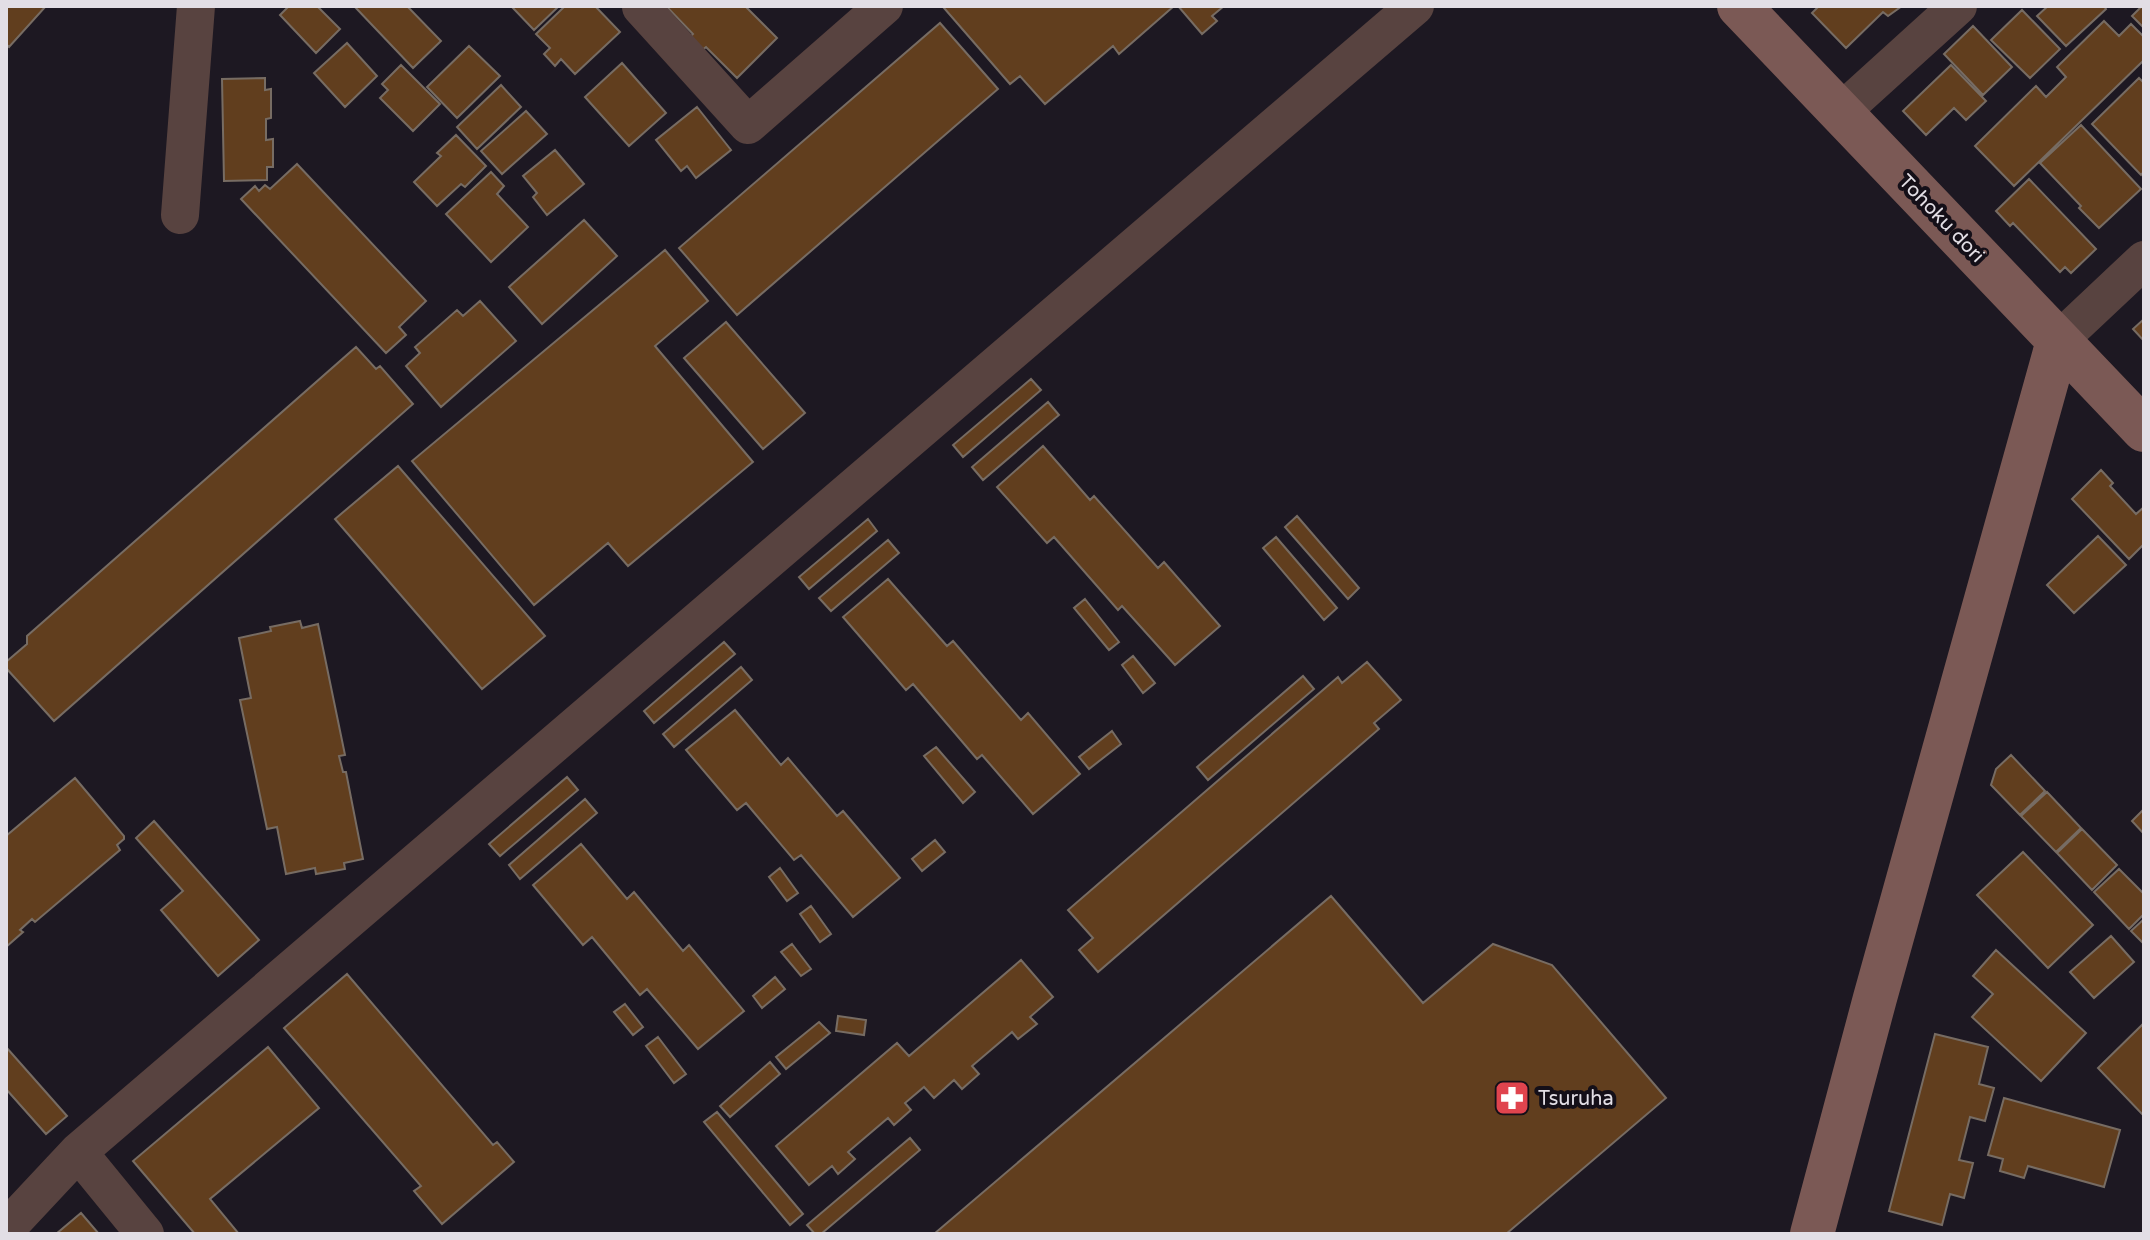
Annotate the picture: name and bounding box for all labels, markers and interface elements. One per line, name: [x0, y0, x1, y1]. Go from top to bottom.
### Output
street label: Tohoku dori: [1893, 170, 1989, 268]
pharmacy icon: Tsuruha: [1493, 1079, 1531, 1117]
place label: Tsuruha: [1538, 1087, 1614, 1111]

